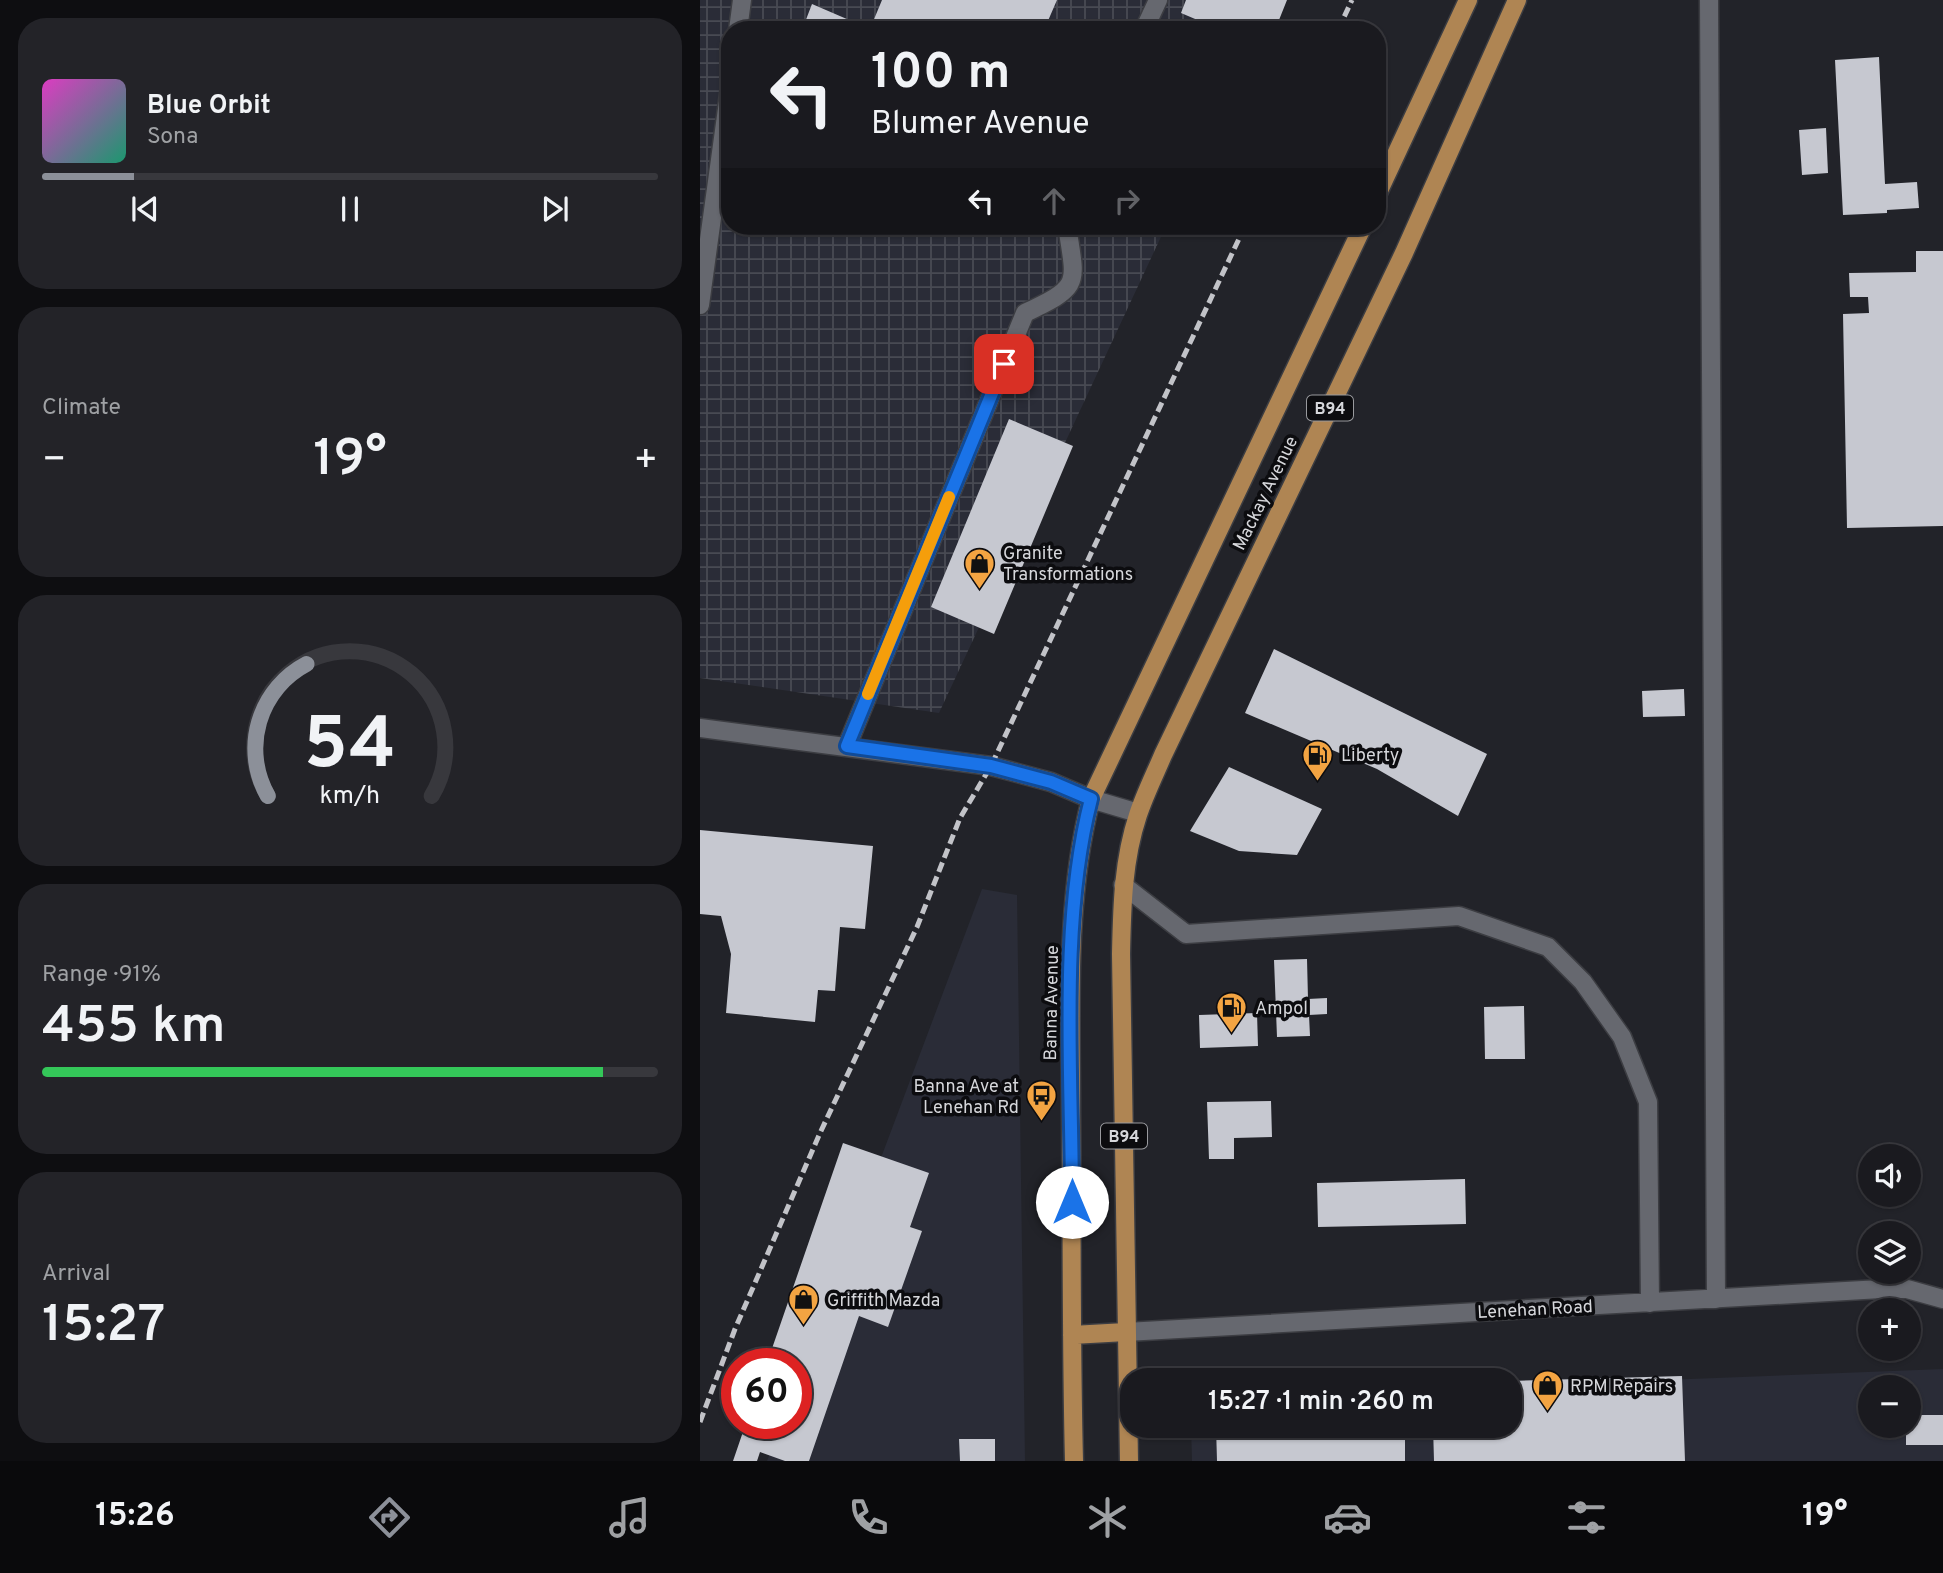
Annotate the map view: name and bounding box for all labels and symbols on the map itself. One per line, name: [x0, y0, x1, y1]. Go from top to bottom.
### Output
pin: [974, 334, 1034, 394]
road number: B94: [1307, 396, 1353, 420]
street label: Mackay Avenue: [1229, 433, 1304, 555]
place label: Granite Transformations: [1003, 543, 1133, 587]
shop icon: Granite Transformations: [963, 546, 997, 590]
fuel station icon: Liberty: [1301, 738, 1335, 782]
place label: Liberty: [1341, 745, 1399, 768]
street label: Banna Avenue: [1040, 945, 1065, 1061]
fuel station icon: Ampol: [1215, 991, 1249, 1035]
place label: Ampol: [1255, 998, 1308, 1021]
place label: Banna Ave at Lenehan Rd: [913, 1076, 1019, 1120]
bus stop icon: Banna Ave at Lenehan Rd: [1025, 1079, 1059, 1123]
road number: B94: [1101, 1124, 1147, 1148]
position arrow: [1035, 1165, 1109, 1239]
shop icon: Griffith Mazda: [787, 1283, 821, 1327]
place label: Griffith Mazda: [827, 1290, 940, 1313]
street label: Lenehan Road: [1477, 1296, 1594, 1325]
speed limit sign: 60: [721, 1348, 812, 1439]
shop icon: RPM Repairs: [1530, 1369, 1564, 1413]
place label: RPM Repairs: [1570, 1376, 1673, 1399]

